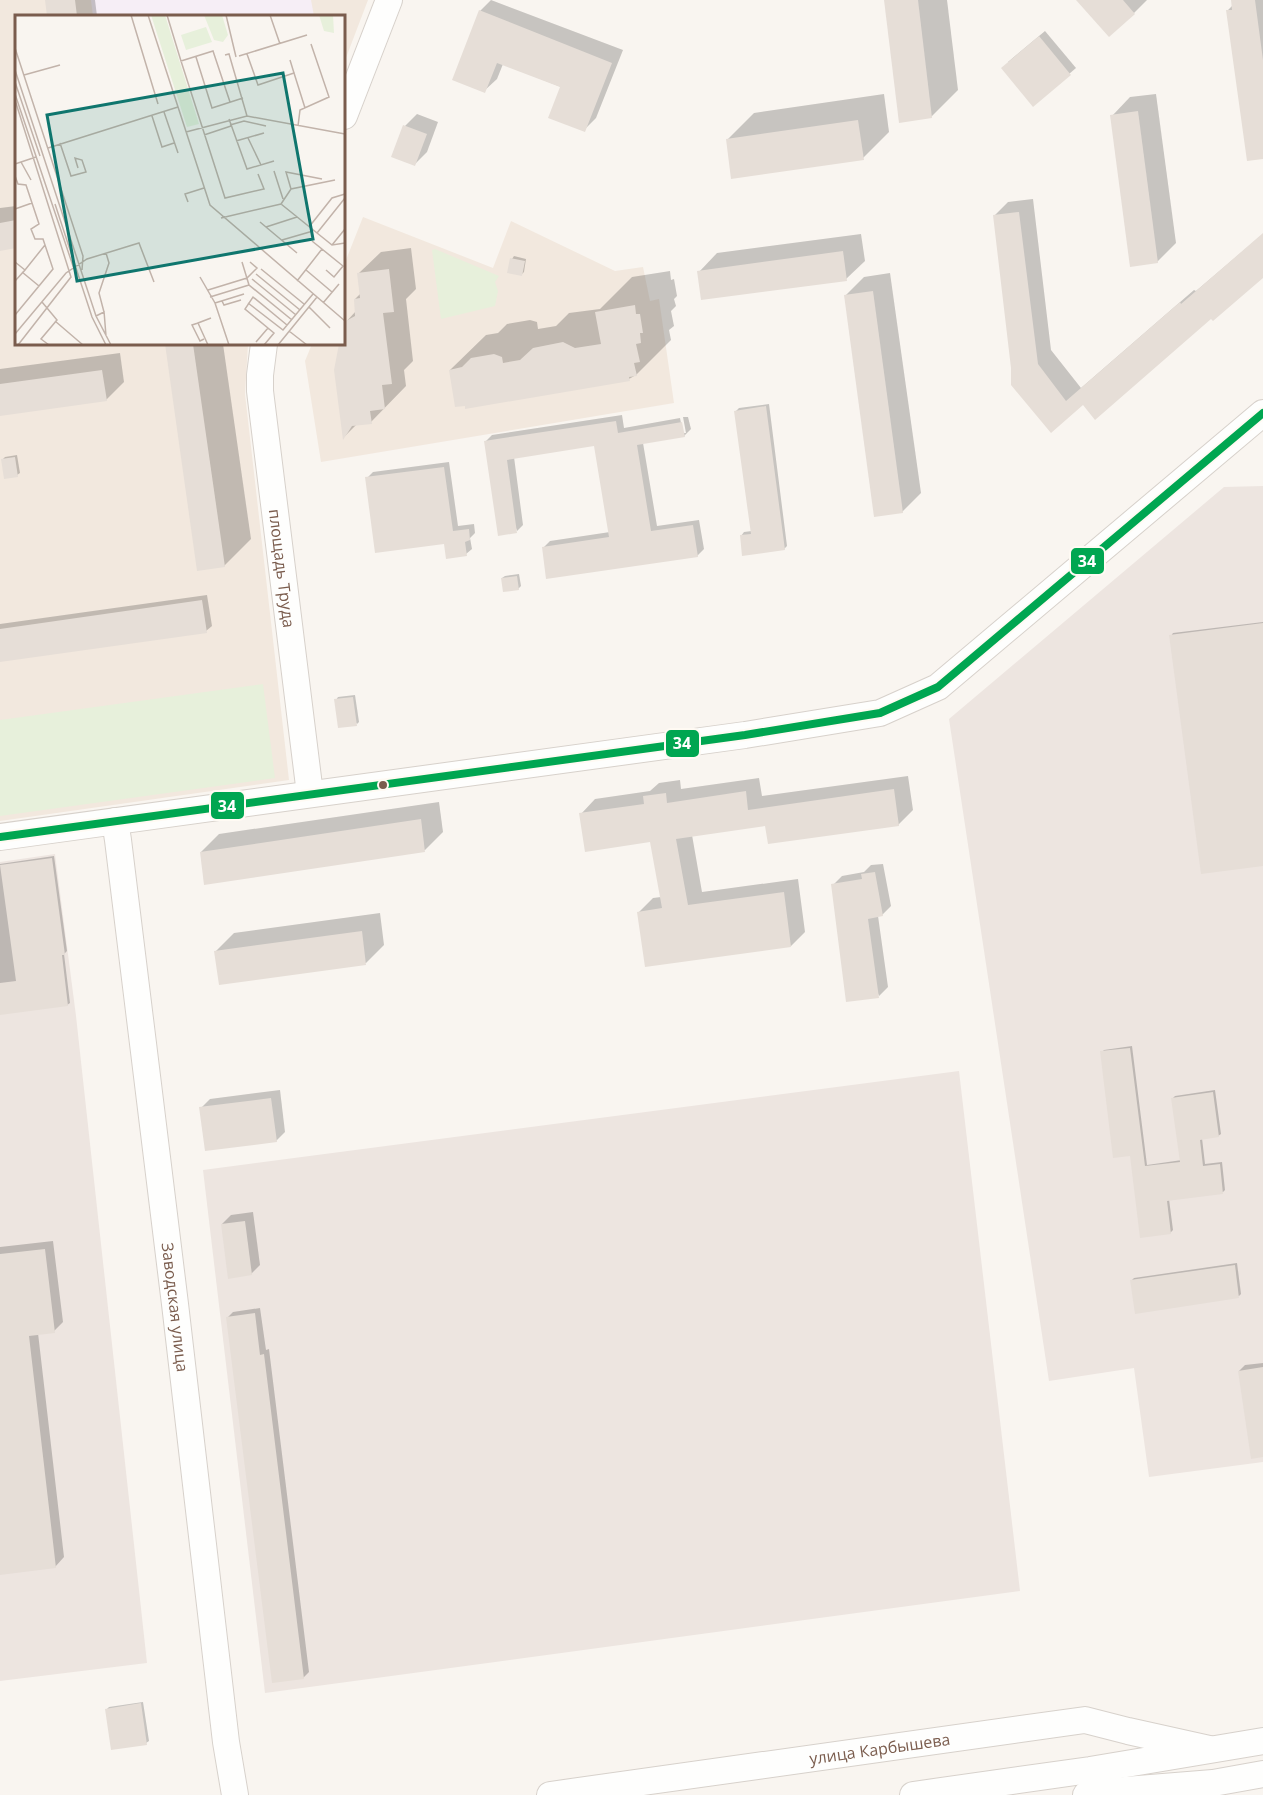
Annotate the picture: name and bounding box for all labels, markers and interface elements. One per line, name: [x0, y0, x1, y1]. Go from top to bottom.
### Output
inset map: [15, 15, 345, 345]
street label: площадь Труда: [264, 508, 300, 629]
line badge: 34: [1070, 547, 1105, 575]
text: 34: [1078, 550, 1096, 572]
line badge: 34: [665, 729, 700, 758]
text: 34: [673, 732, 691, 754]
unlabelled marker: [377, 779, 389, 791]
line badge: 34: [210, 791, 245, 820]
text: 34: [218, 795, 236, 817]
street label: Заводская улица: [157, 1241, 194, 1373]
street label: улица Карбышева: [808, 1728, 952, 1770]

